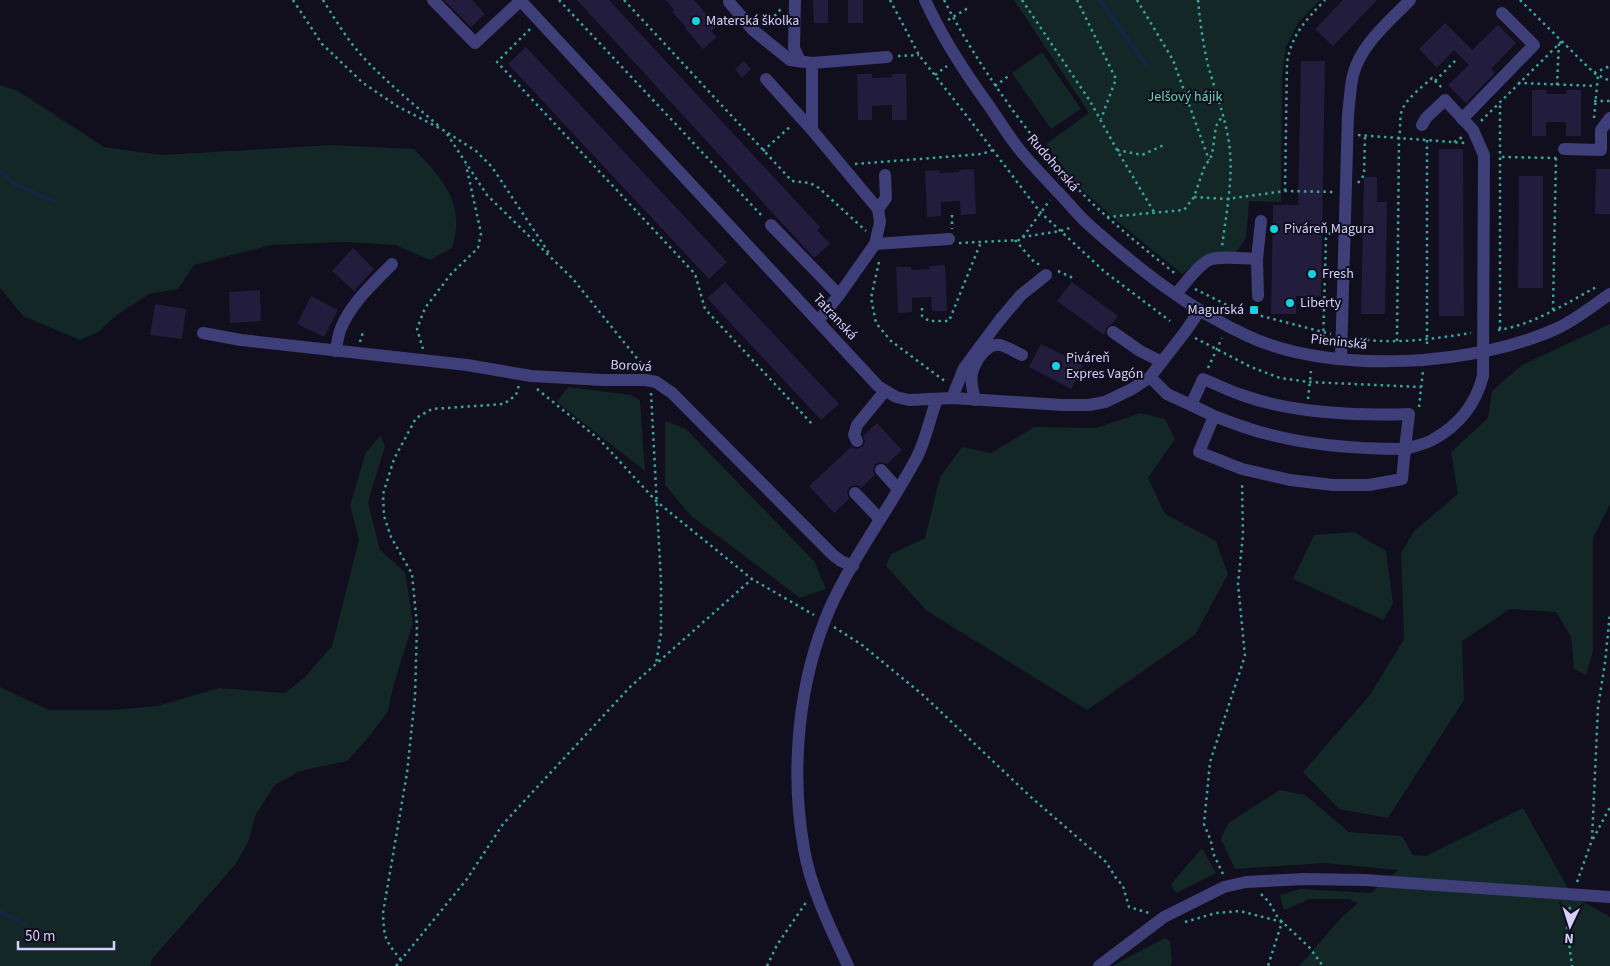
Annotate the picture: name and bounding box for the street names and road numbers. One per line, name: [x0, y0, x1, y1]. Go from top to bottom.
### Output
street label: Rudohorská: [1022, 130, 1084, 196]
street label: Tatranská: [808, 289, 862, 345]
street label: Pieninská: [1310, 329, 1368, 355]
street label: Borová: [610, 355, 652, 377]

